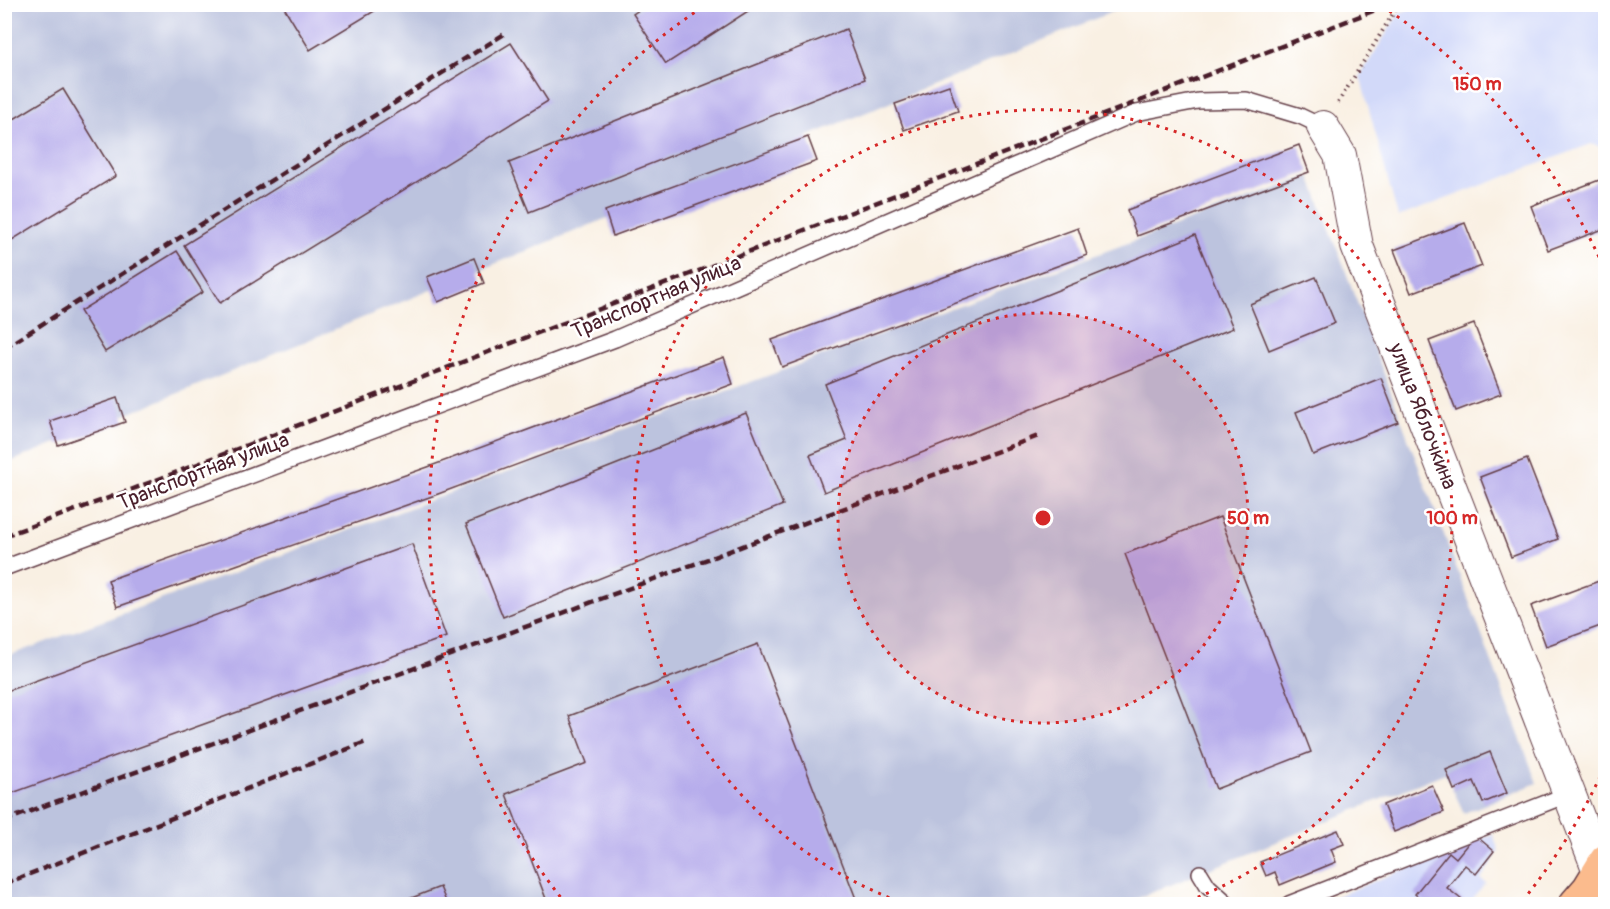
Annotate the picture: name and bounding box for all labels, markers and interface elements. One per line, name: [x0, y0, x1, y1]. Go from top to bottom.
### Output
text: 150 m: [1453, 73, 1502, 96]
street label: Транспортная улица: [567, 250, 745, 345]
street label: улица Яблочкина: [1382, 338, 1463, 493]
street label: Транспортная улица: [113, 426, 293, 517]
text: 50 m: [1227, 507, 1269, 530]
text: 100 m: [1426, 507, 1478, 530]
centre of rings: [1033, 508, 1053, 528]

